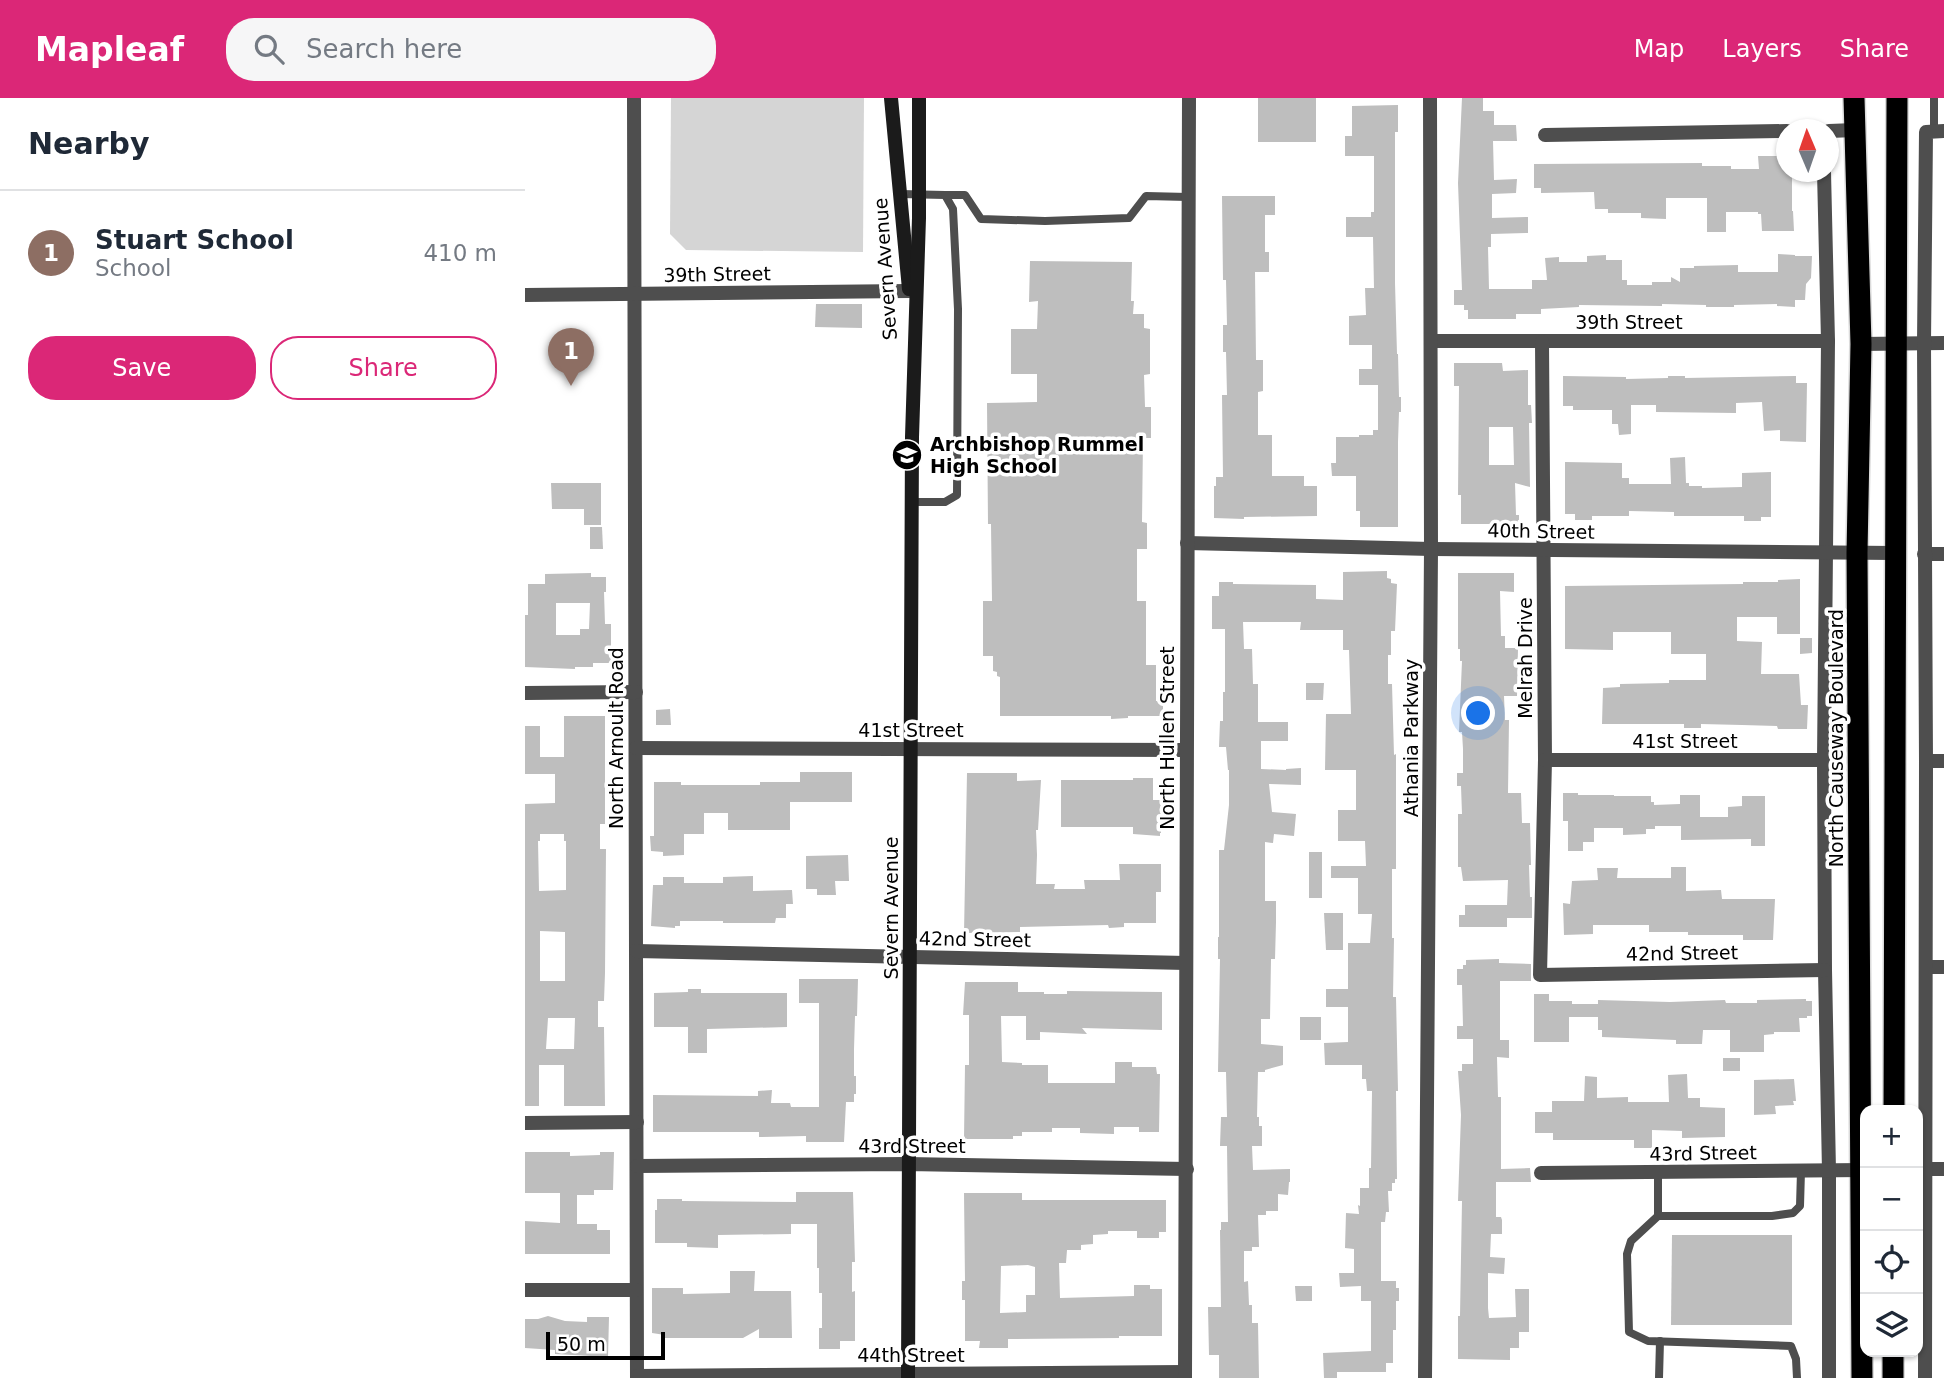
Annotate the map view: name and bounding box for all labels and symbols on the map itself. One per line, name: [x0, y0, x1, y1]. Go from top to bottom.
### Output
north arrow: [1776, 119, 1839, 182]
street label: Severn Avenue: [869, 197, 901, 341]
street label: 39th Street: [663, 262, 771, 286]
street label: 39th Street: [1575, 311, 1683, 333]
pin: 1: [548, 328, 594, 386]
place label: Archbishop Rummel High School: [930, 433, 1144, 477]
school or university icon: Archbishop Rummel High School: [890, 438, 924, 472]
street label: 40th Street: [1487, 519, 1595, 543]
street label: Melrah Drive: [1514, 597, 1536, 719]
street label: North Causeway Boulevard: [1825, 609, 1847, 867]
street label: North Hullen Street: [1156, 646, 1178, 830]
street label: North Arnoult Road: [605, 647, 627, 829]
street label: Athania Parkway: [1400, 659, 1422, 817]
your location: [1461, 696, 1495, 730]
street label: 41st Street: [858, 719, 964, 741]
street label: 41st Street: [1632, 730, 1738, 752]
street label: Severn Avenue: [880, 837, 902, 979]
street label: 42nd Street: [919, 927, 1031, 951]
street label: 42nd Street: [1626, 941, 1738, 965]
street label: 43rd Street: [858, 1135, 966, 1157]
street label: 43rd Street: [1649, 1141, 1757, 1165]
scale bar: [546, 1329, 665, 1361]
street label: 44th Street: [857, 1344, 965, 1366]

